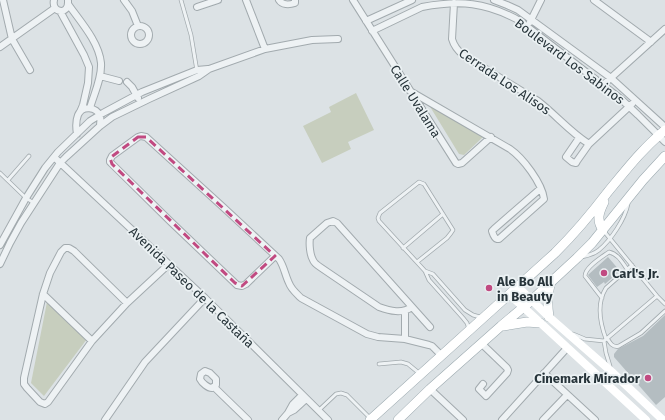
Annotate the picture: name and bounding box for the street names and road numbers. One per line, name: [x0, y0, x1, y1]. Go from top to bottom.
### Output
street label: Boulevard Los Sabinos: [512, 15, 627, 107]
street label: Cerrada Los Alisos: [456, 45, 553, 118]
street label: Calle Uvalama: [387, 62, 444, 140]
street label: Avenida Paseo de la Castaña: [126, 224, 257, 351]

